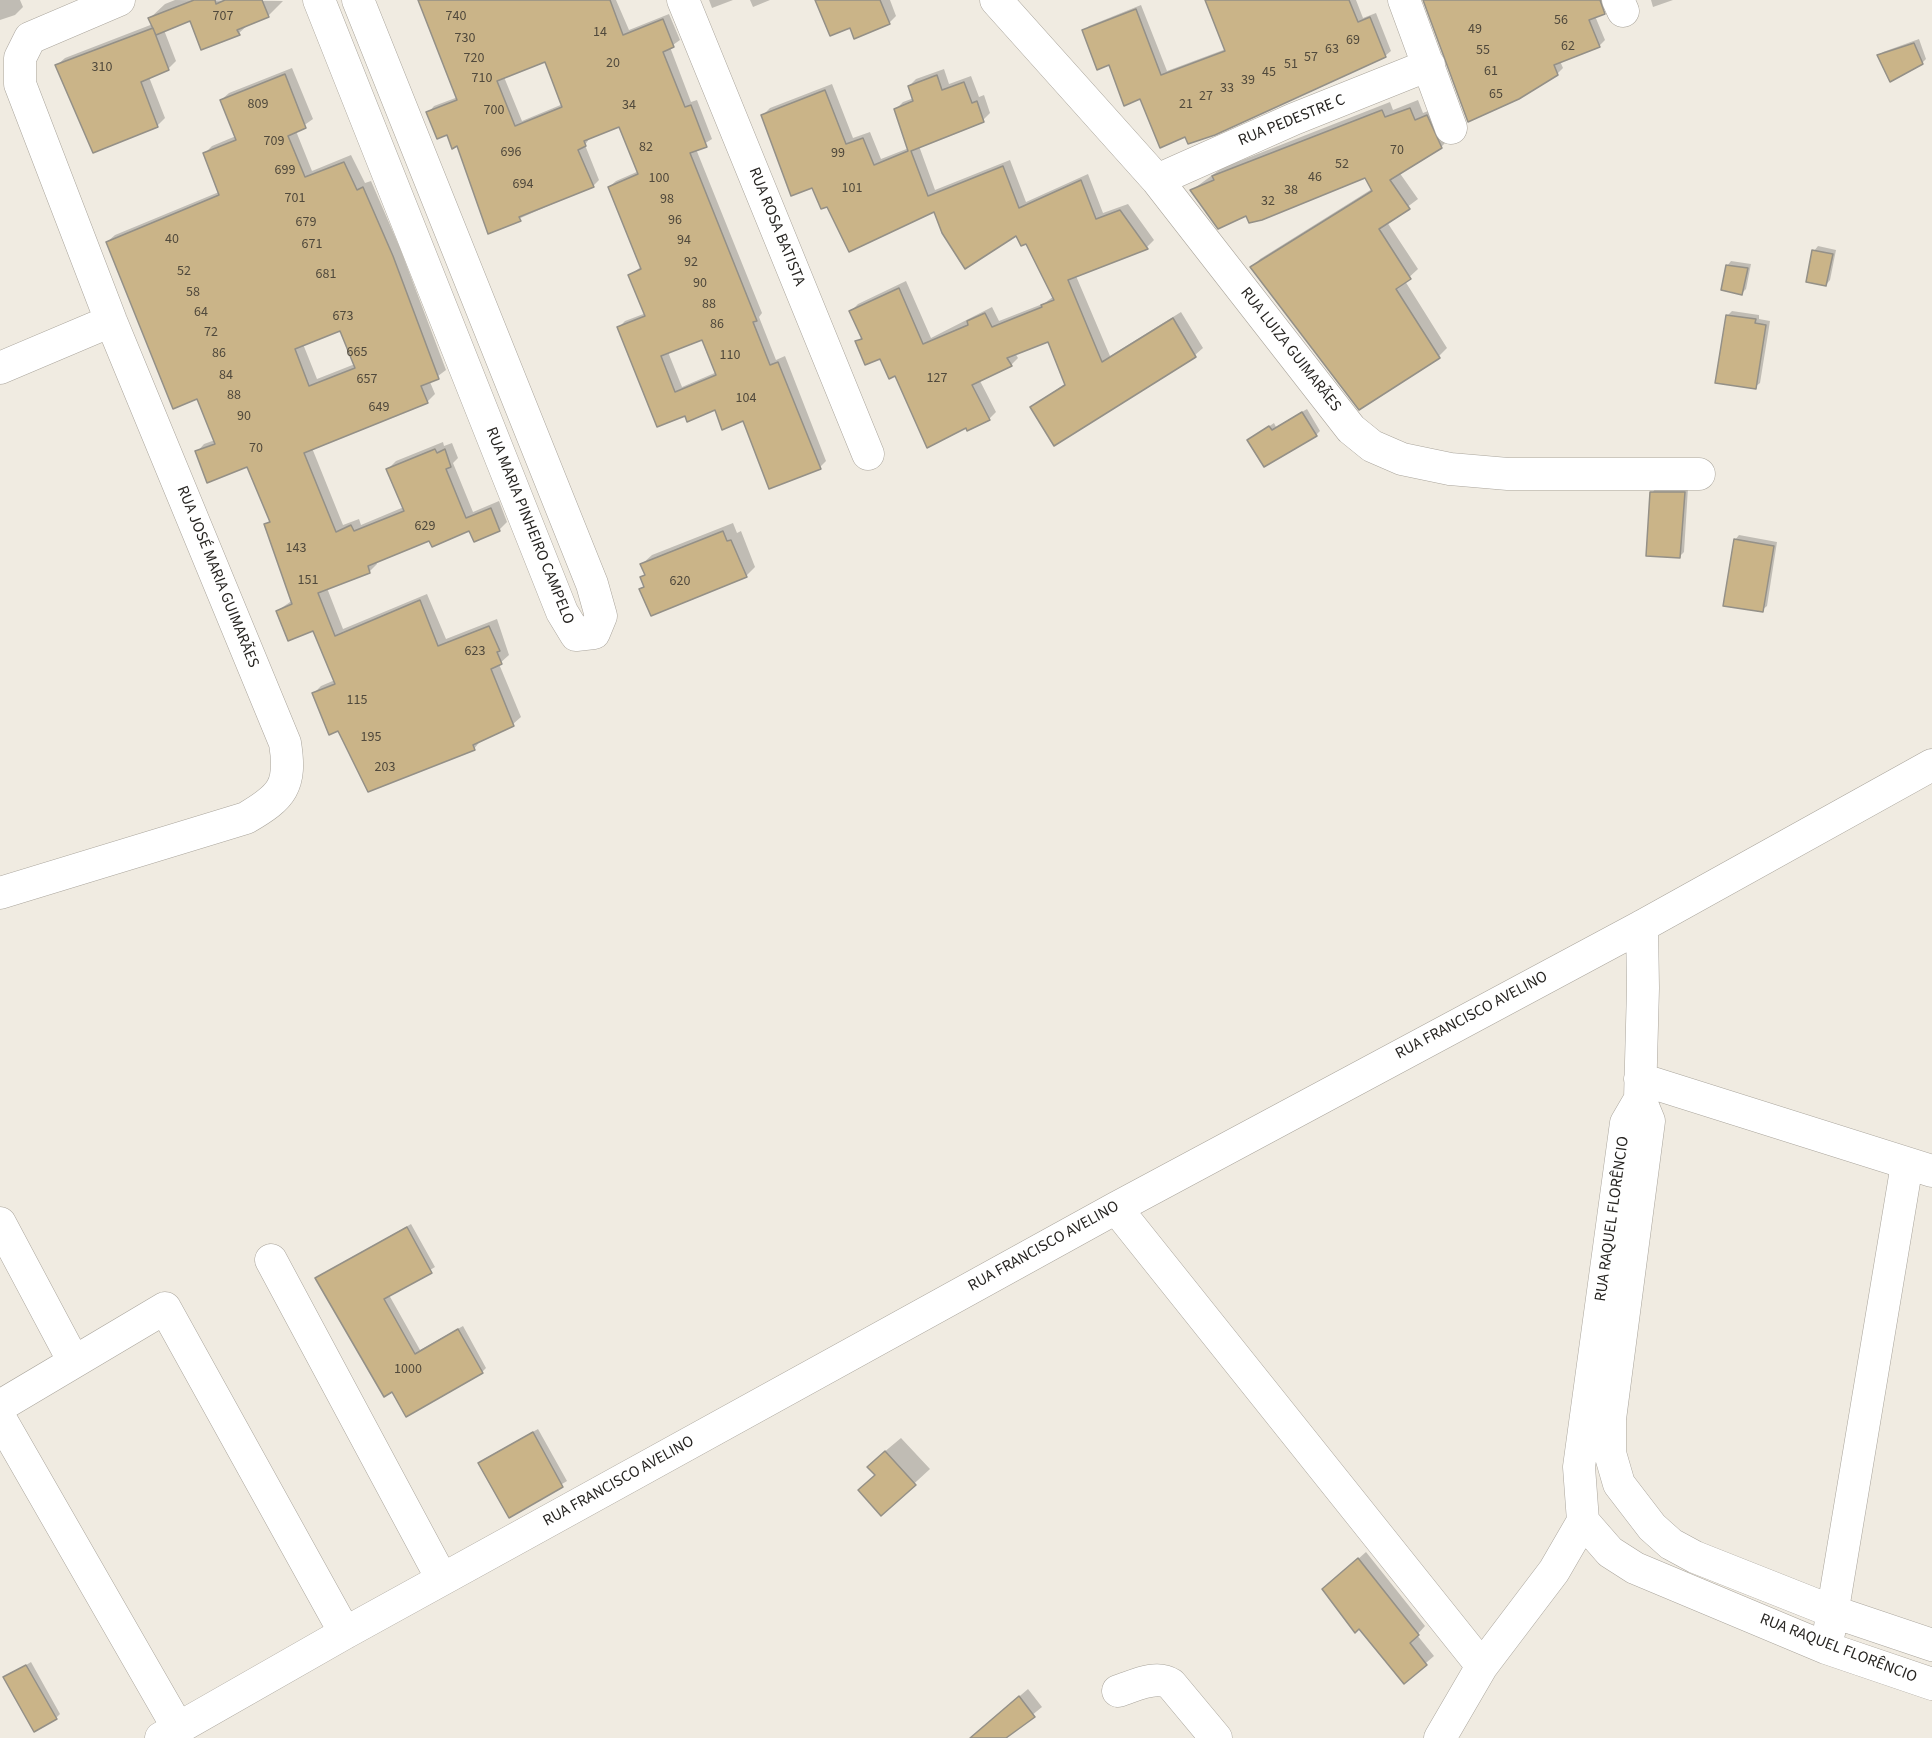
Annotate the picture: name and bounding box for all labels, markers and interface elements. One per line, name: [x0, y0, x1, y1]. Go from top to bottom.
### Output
house number: 707: [213, 9, 233, 25]
house number: 740: [446, 9, 466, 25]
house number: 56: [1554, 13, 1568, 29]
house number: 49: [1468, 22, 1482, 38]
house number: 14: [593, 25, 607, 41]
house number: 730: [455, 31, 475, 47]
house number: 69: [1346, 33, 1360, 49]
house number: 62: [1561, 39, 1575, 55]
house number: 63: [1325, 42, 1339, 58]
house number: 55: [1476, 43, 1490, 59]
house number: 57: [1304, 50, 1318, 66]
house number: 720: [464, 51, 484, 67]
house number: 20: [606, 56, 620, 72]
house number: 51: [1284, 57, 1298, 73]
house number: 310: [92, 60, 112, 76]
house number: 61: [1484, 64, 1498, 80]
house number: 45: [1262, 65, 1276, 81]
house number: 710: [472, 71, 492, 87]
house number: 39: [1241, 73, 1255, 89]
house number: 33: [1220, 81, 1234, 97]
house number: 65: [1489, 87, 1503, 103]
house number: 27: [1199, 89, 1213, 105]
street label: RUA PEDESTRE C: [1236, 91, 1348, 151]
house number: 809: [248, 97, 268, 113]
house number: 21: [1179, 97, 1193, 113]
house number: 34: [622, 98, 636, 114]
house number: 700: [484, 103, 504, 119]
house number: 709: [264, 134, 284, 150]
house number: 82: [639, 140, 653, 156]
house number: 70: [1390, 143, 1404, 159]
house number: 696: [501, 145, 521, 161]
house number: 99: [831, 146, 845, 162]
house number: 52: [1335, 157, 1349, 173]
house number: 699: [275, 163, 295, 179]
street label: RUA ROSA BATISTA: [743, 165, 809, 289]
house number: 46: [1308, 170, 1322, 186]
house number: 100: [649, 171, 669, 187]
house number: 694: [513, 177, 533, 193]
house number: 101: [842, 181, 862, 197]
house number: 38: [1284, 183, 1298, 199]
house number: 701: [285, 191, 305, 207]
house number: 98: [660, 192, 674, 208]
house number: 32: [1261, 194, 1275, 210]
house number: 96: [668, 213, 682, 229]
house number: 679: [296, 215, 316, 231]
house number: 40: [165, 232, 179, 248]
house number: 94: [677, 233, 691, 249]
house number: 671: [302, 237, 322, 253]
house number: 92: [684, 255, 698, 271]
house number: 52: [177, 264, 191, 280]
house number: 681: [316, 267, 336, 283]
house number: 90: [693, 276, 707, 292]
street label: RUA LUIZA GUIMARÃES: [1235, 284, 1345, 416]
house number: 58: [186, 285, 200, 301]
house number: 88: [702, 297, 716, 313]
house number: 64: [194, 305, 208, 321]
house number: 673: [333, 309, 353, 325]
house number: 86: [710, 317, 724, 333]
house number: 72: [204, 325, 218, 341]
house number: 665: [347, 345, 367, 361]
house number: 86: [212, 346, 226, 362]
house number: 110: [720, 348, 740, 364]
house number: 84: [219, 368, 233, 384]
house number: 127: [927, 371, 947, 387]
house number: 657: [357, 372, 377, 388]
house number: 88: [227, 388, 241, 404]
house number: 104: [736, 391, 756, 407]
house number: 649: [369, 400, 389, 416]
house number: 90: [237, 409, 251, 425]
street label: RUA MARIA PINHEIRO CAMPELO: [481, 425, 577, 627]
house number: 70: [249, 441, 263, 457]
street label: RUA JOSÉ MARIA GUIMARÃES: [172, 483, 262, 671]
house number: 629: [415, 519, 435, 535]
house number: 143: [286, 541, 306, 557]
house number: 151: [298, 573, 318, 589]
house number: 620: [670, 574, 690, 590]
house number: 623: [465, 644, 485, 660]
house number: 115: [347, 693, 367, 709]
house number: 195: [361, 730, 381, 746]
house number: 203: [375, 760, 395, 776]
street label: RUA FRANCISCO AVELINO: [1393, 968, 1551, 1064]
street label: RUA RAQUEL FLORÊNCIO: [1592, 1135, 1634, 1303]
street label: RUA FRANCISCO AVELINO: [965, 1198, 1123, 1296]
house number: 1000: [394, 1362, 422, 1378]
street label: RUA FRANCISCO AVELINO: [540, 1433, 698, 1531]
street label: RUA RAQUEL FLORÊNCIO: [1757, 1610, 1919, 1688]

